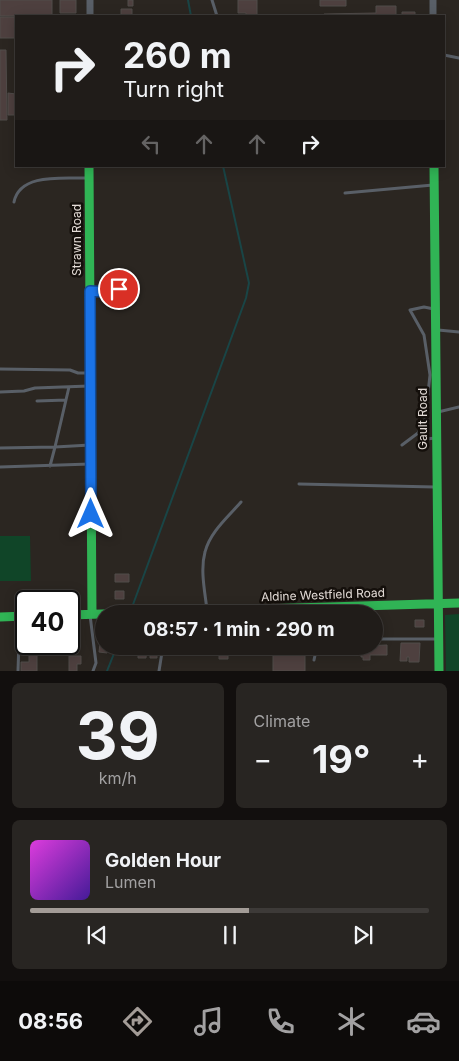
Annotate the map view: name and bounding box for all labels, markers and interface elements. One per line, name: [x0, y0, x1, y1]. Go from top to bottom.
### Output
text: 260 m: [123, 34, 232, 76]
icon: right: [40, 35, 105, 100]
text: Turn right: [123, 76, 224, 102]
icon: left: [137, 130, 165, 158]
icon: ahead: [190, 130, 218, 158]
icon: ahead: [243, 130, 271, 158]
icon: right: [296, 130, 324, 158]
street label: Strawn Road: [69, 204, 84, 276]
pin: [98, 268, 140, 310]
icon: arrive: [105, 275, 133, 303]
street label: Gault Road: [415, 388, 430, 450]
position arrow: [64, 487, 116, 539]
street label: Aldine Westfield Road: [261, 585, 385, 604]
speed limit sign: 40: [15, 590, 80, 655]
text: 08:57 · 1 min · 290 m: [143, 618, 335, 641]
text: 39: [76, 696, 160, 775]
text: Climate: [254, 711, 310, 731]
text: 19°: [312, 736, 371, 782]
text: −: [254, 742, 272, 776]
text: +: [410, 742, 429, 776]
text: km/h: [99, 768, 137, 788]
text: Golden Hour: [105, 849, 221, 872]
text: Lumen: [105, 872, 156, 892]
icon: previous: [83, 921, 111, 949]
icon: pause: [216, 921, 244, 949]
icon: next: [349, 921, 377, 949]
icon: directions: [120, 1004, 155, 1039]
icon: music: [191, 1004, 226, 1039]
icon: phone: [263, 1004, 298, 1039]
icon: climate: [334, 1004, 369, 1039]
icon: car: [406, 1004, 441, 1039]
text: 08:56: [18, 1008, 83, 1034]

